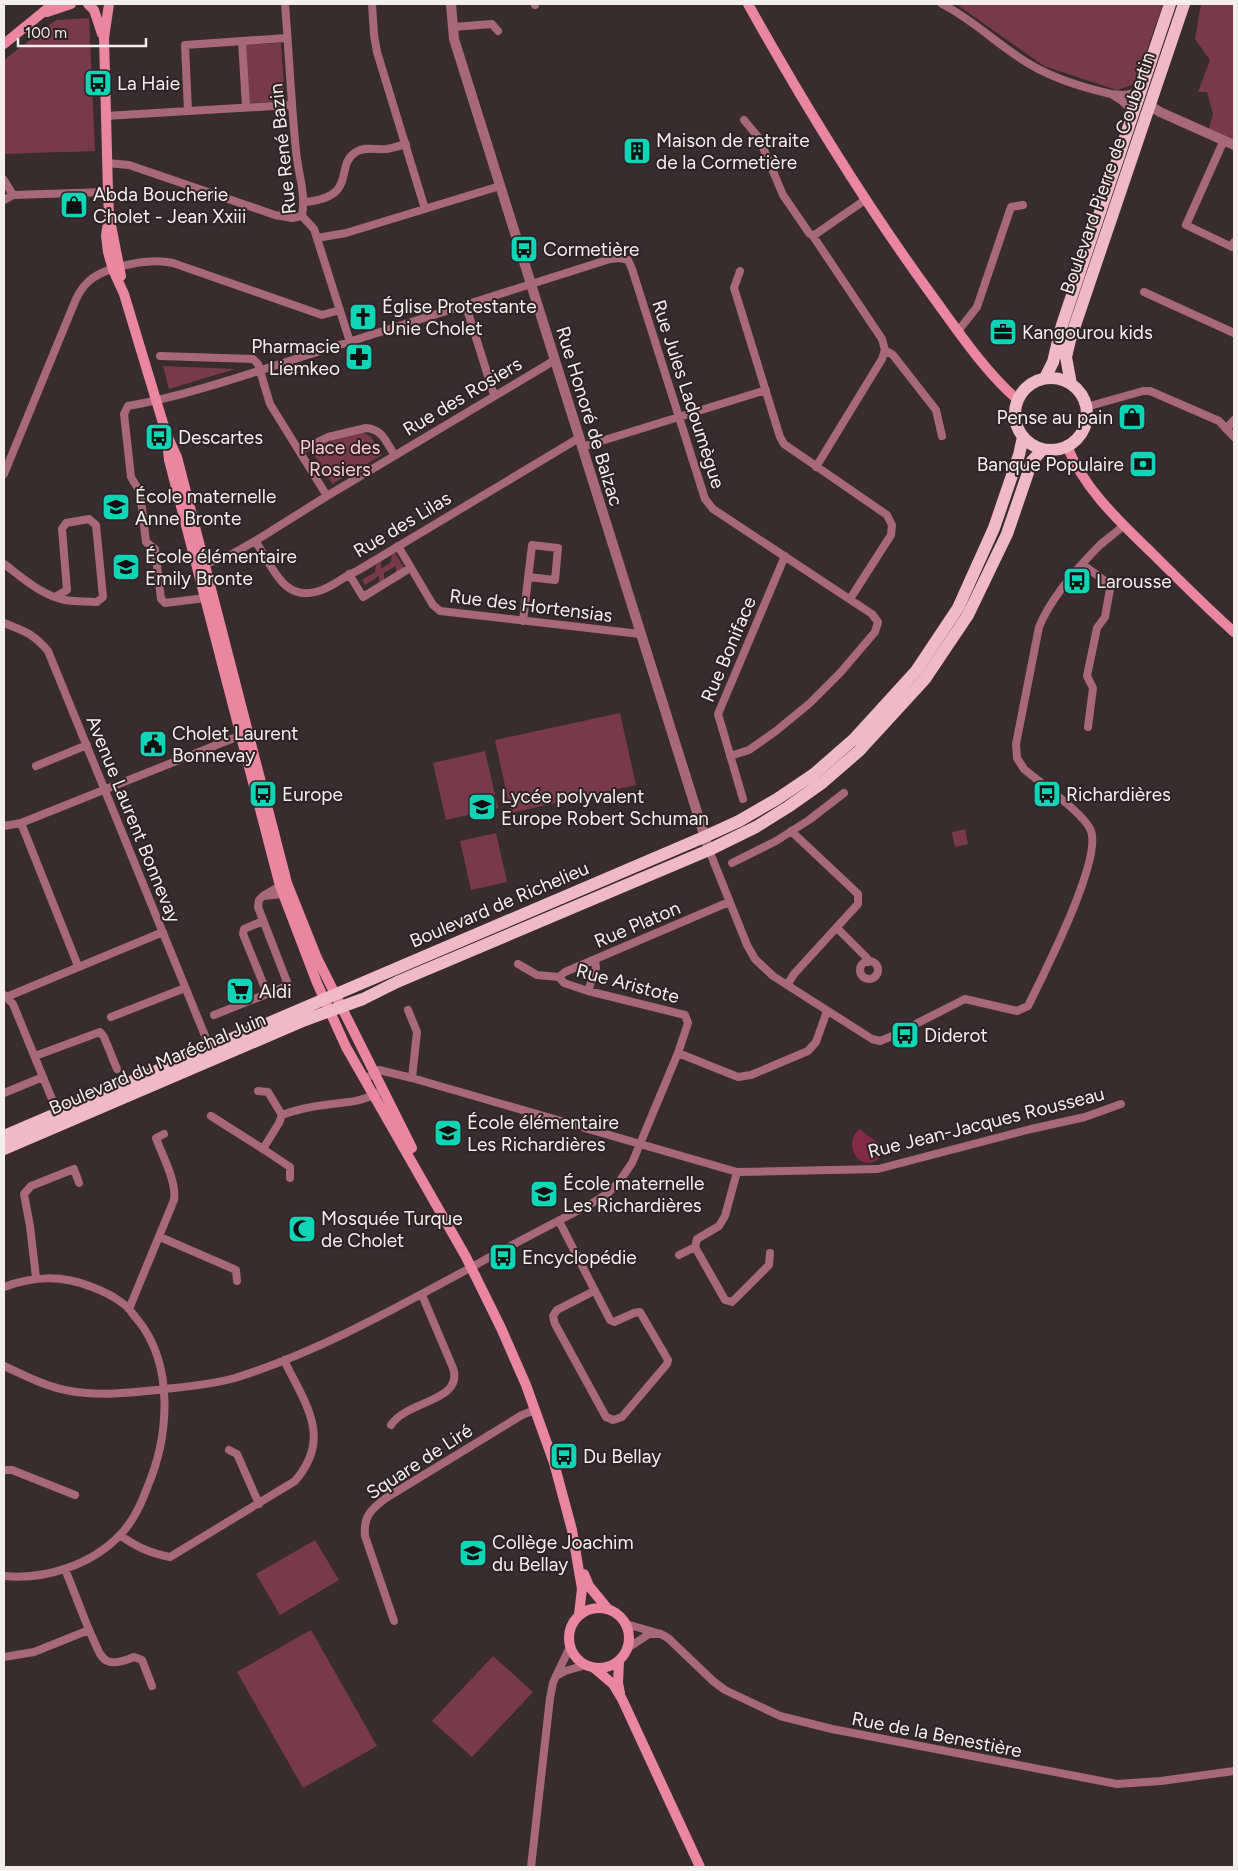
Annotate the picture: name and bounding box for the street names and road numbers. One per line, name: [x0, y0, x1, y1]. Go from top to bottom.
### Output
street label: Boulevard Pierre de Coubertin: [1055, 49, 1160, 297]
street label: Rue René Bazin: [264, 83, 301, 215]
street label: Rue Jules Ladoumègue: [647, 297, 730, 491]
street label: Rue Honoré de Balzac: [551, 323, 628, 509]
street label: Rue des Rosiers: [399, 352, 526, 441]
street label: Rue des Lilas: [349, 486, 455, 563]
street label: Rue des Hortensias: [448, 584, 614, 627]
street label: Rue Boniface: [696, 593, 761, 705]
street label: Avenue Laurent Bonnevay: [81, 712, 186, 926]
street label: Boulevard de Richelieu: [406, 856, 592, 953]
street label: Rue Platon: [591, 896, 684, 953]
street label: Rue Aristote: [574, 959, 682, 1008]
street label: Boulevard du Maréchal Juin: [45, 1007, 269, 1120]
street label: Rue Jean-Jacques Rousseau: [865, 1082, 1107, 1163]
street label: Square de Liré: [362, 1419, 477, 1504]
street label: Rue de la Benestière: [850, 1707, 1024, 1762]

